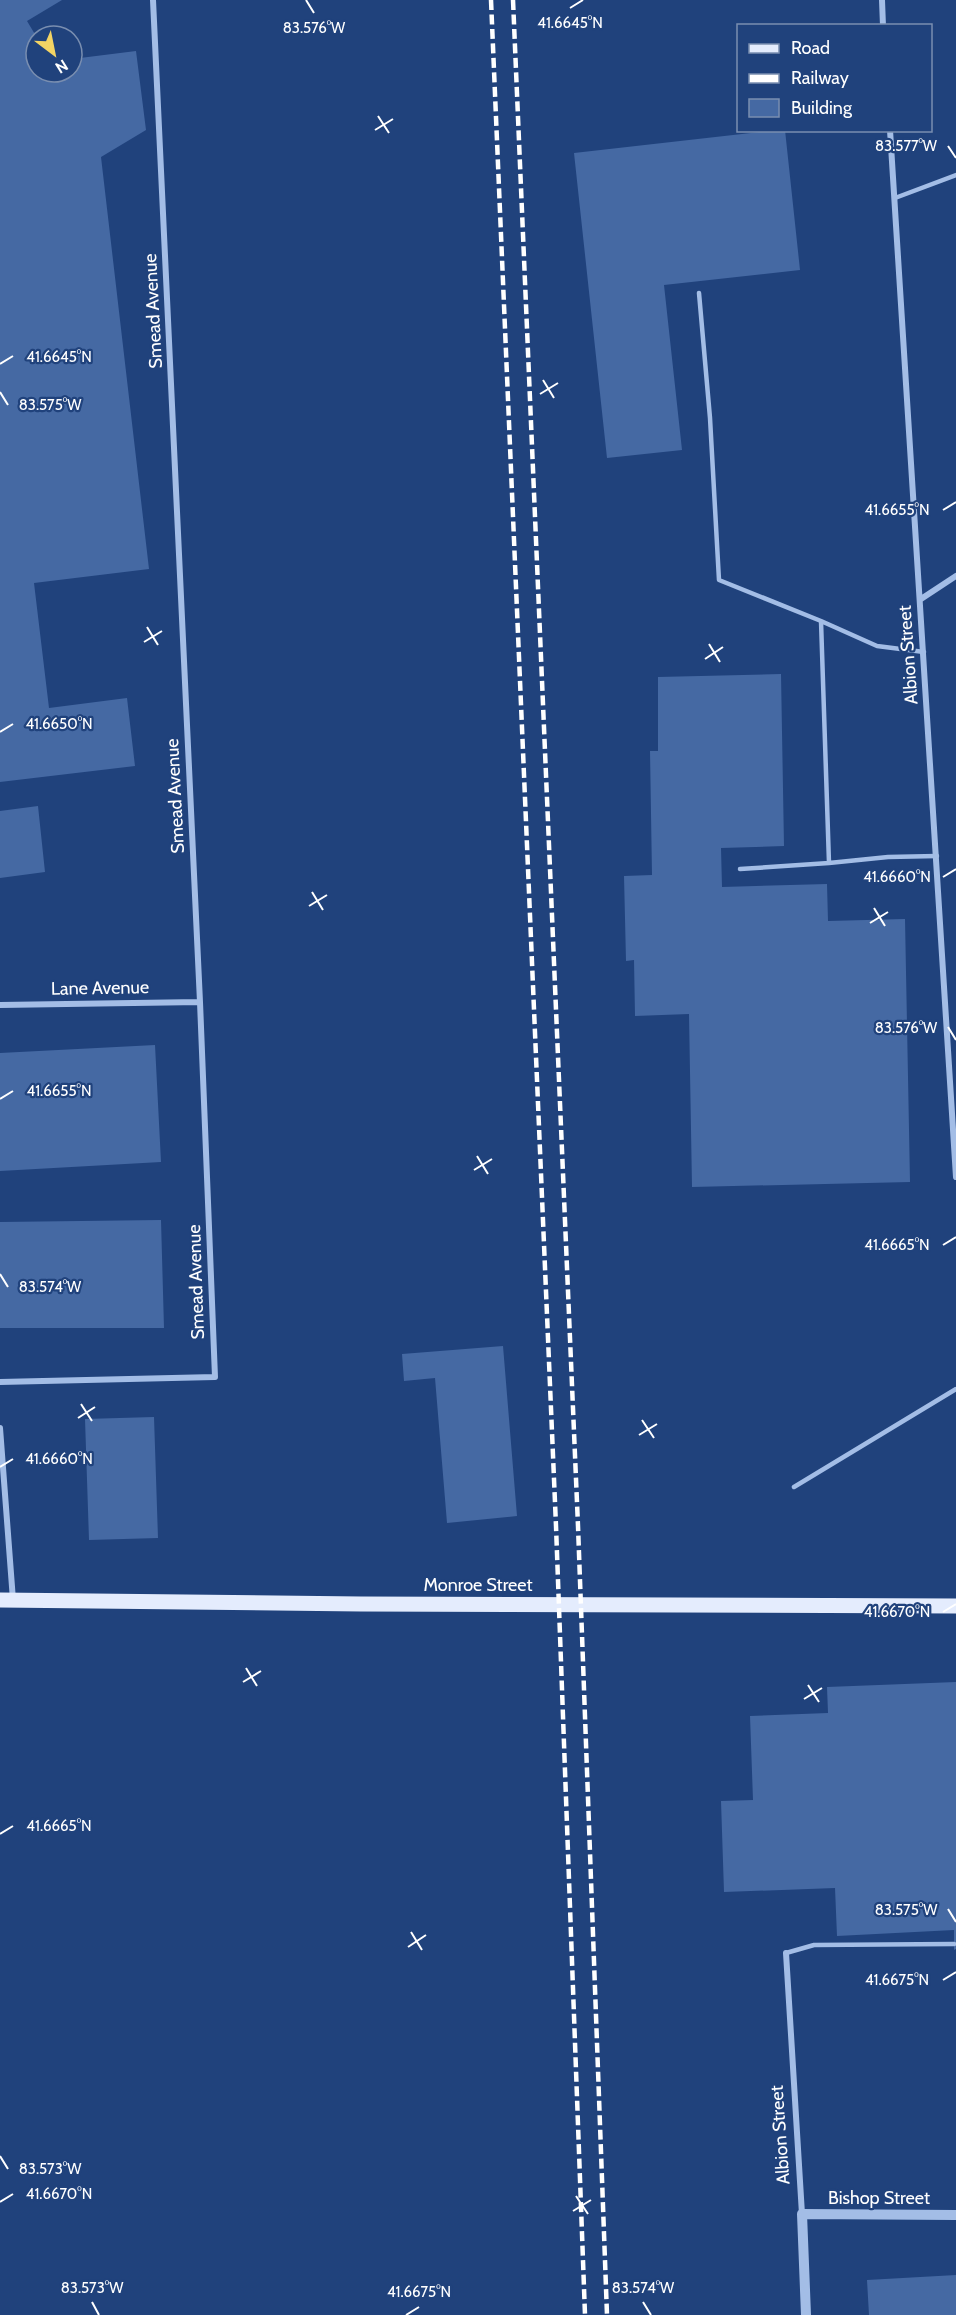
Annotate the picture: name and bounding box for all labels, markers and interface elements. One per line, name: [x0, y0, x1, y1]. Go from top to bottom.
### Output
text: 41.6645°N: [537, 14, 603, 32]
text: 83.576°W: [283, 19, 346, 37]
north arrow: [24, 24, 84, 84]
legend: [737, 24, 932, 132]
text: Road: [791, 37, 830, 59]
text: N: [52, 55, 72, 77]
text: Railway: [791, 67, 849, 89]
text: Building: [791, 97, 853, 119]
text: 83.577°W: [875, 137, 938, 155]
street label: Smead Avenue: [139, 253, 167, 369]
text: 41.6645°N: [26, 348, 92, 366]
text: 83.575°W: [19, 396, 82, 414]
text: 41.6655°N: [865, 501, 929, 519]
street label: Albion Street: [894, 605, 922, 705]
text: 41.6650°N: [25, 715, 93, 733]
street label: Smead Avenue: [161, 738, 189, 854]
text: 41.6660°N: [863, 868, 931, 886]
street label: Lane Avenue: [51, 976, 149, 1000]
text: 83.576°W: [875, 1019, 938, 1037]
text: 41.6655°N: [27, 1082, 91, 1100]
street label: Smead Avenue: [183, 1224, 209, 1340]
text: 41.6665°N: [864, 1236, 930, 1254]
text: 83.574°W: [19, 1278, 82, 1296]
text: 41.6660°N: [25, 1450, 93, 1468]
street label: Monroe Street: [423, 1574, 533, 1596]
text: 41.6670°N: [864, 1603, 930, 1621]
text: 41.6665°N: [26, 1817, 92, 1835]
text: 83.575°W: [875, 1901, 938, 1919]
text: 41.6675°N: [865, 1971, 929, 1989]
street label: Albion Street: [766, 2085, 794, 2185]
text: 83.573°W: [19, 2160, 82, 2178]
text: 41.6670°N: [26, 2185, 92, 2203]
street label: Bishop Street: [828, 2187, 930, 2209]
text: 83.573°W: [61, 2279, 124, 2297]
text: 83.574°W: [612, 2279, 675, 2297]
text: 41.6675°N: [387, 2283, 451, 2301]

